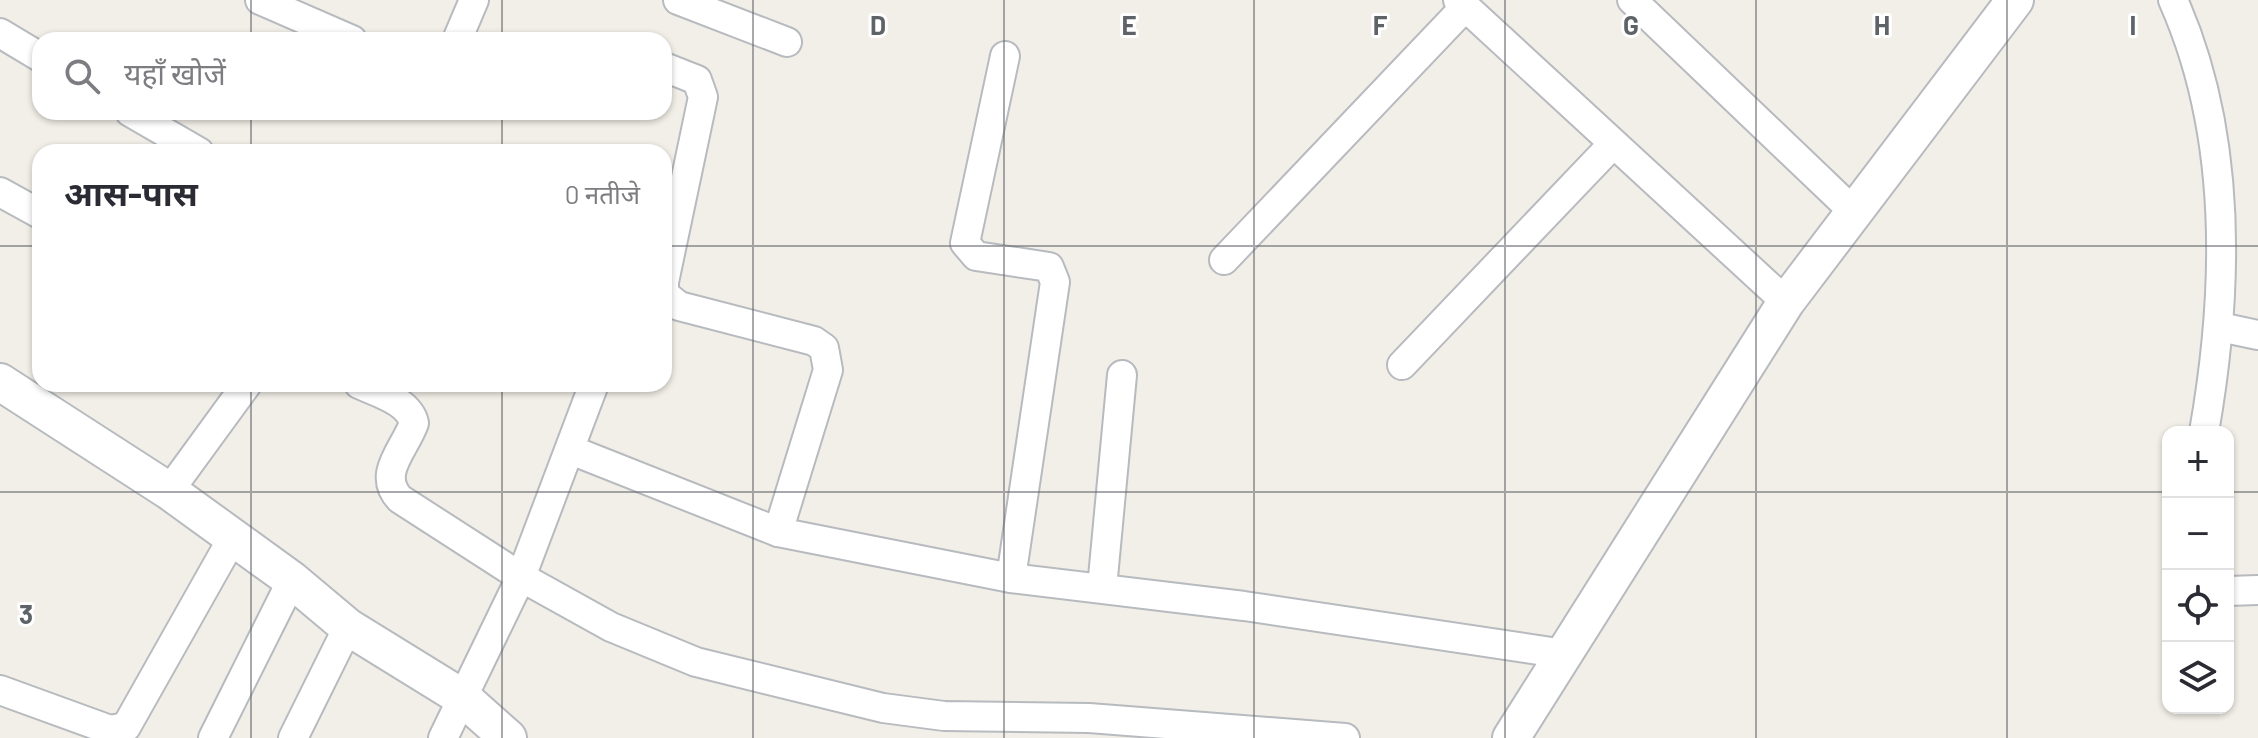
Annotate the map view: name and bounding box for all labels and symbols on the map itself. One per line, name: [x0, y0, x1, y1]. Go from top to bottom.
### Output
text: D: [870, 9, 886, 40]
text: E: [1121, 9, 1137, 40]
text: F: [1373, 9, 1388, 40]
text: G: [1623, 9, 1639, 40]
text: H: [1874, 9, 1890, 40]
text: I: [2130, 9, 2136, 40]
text: 3: [19, 598, 33, 629]

